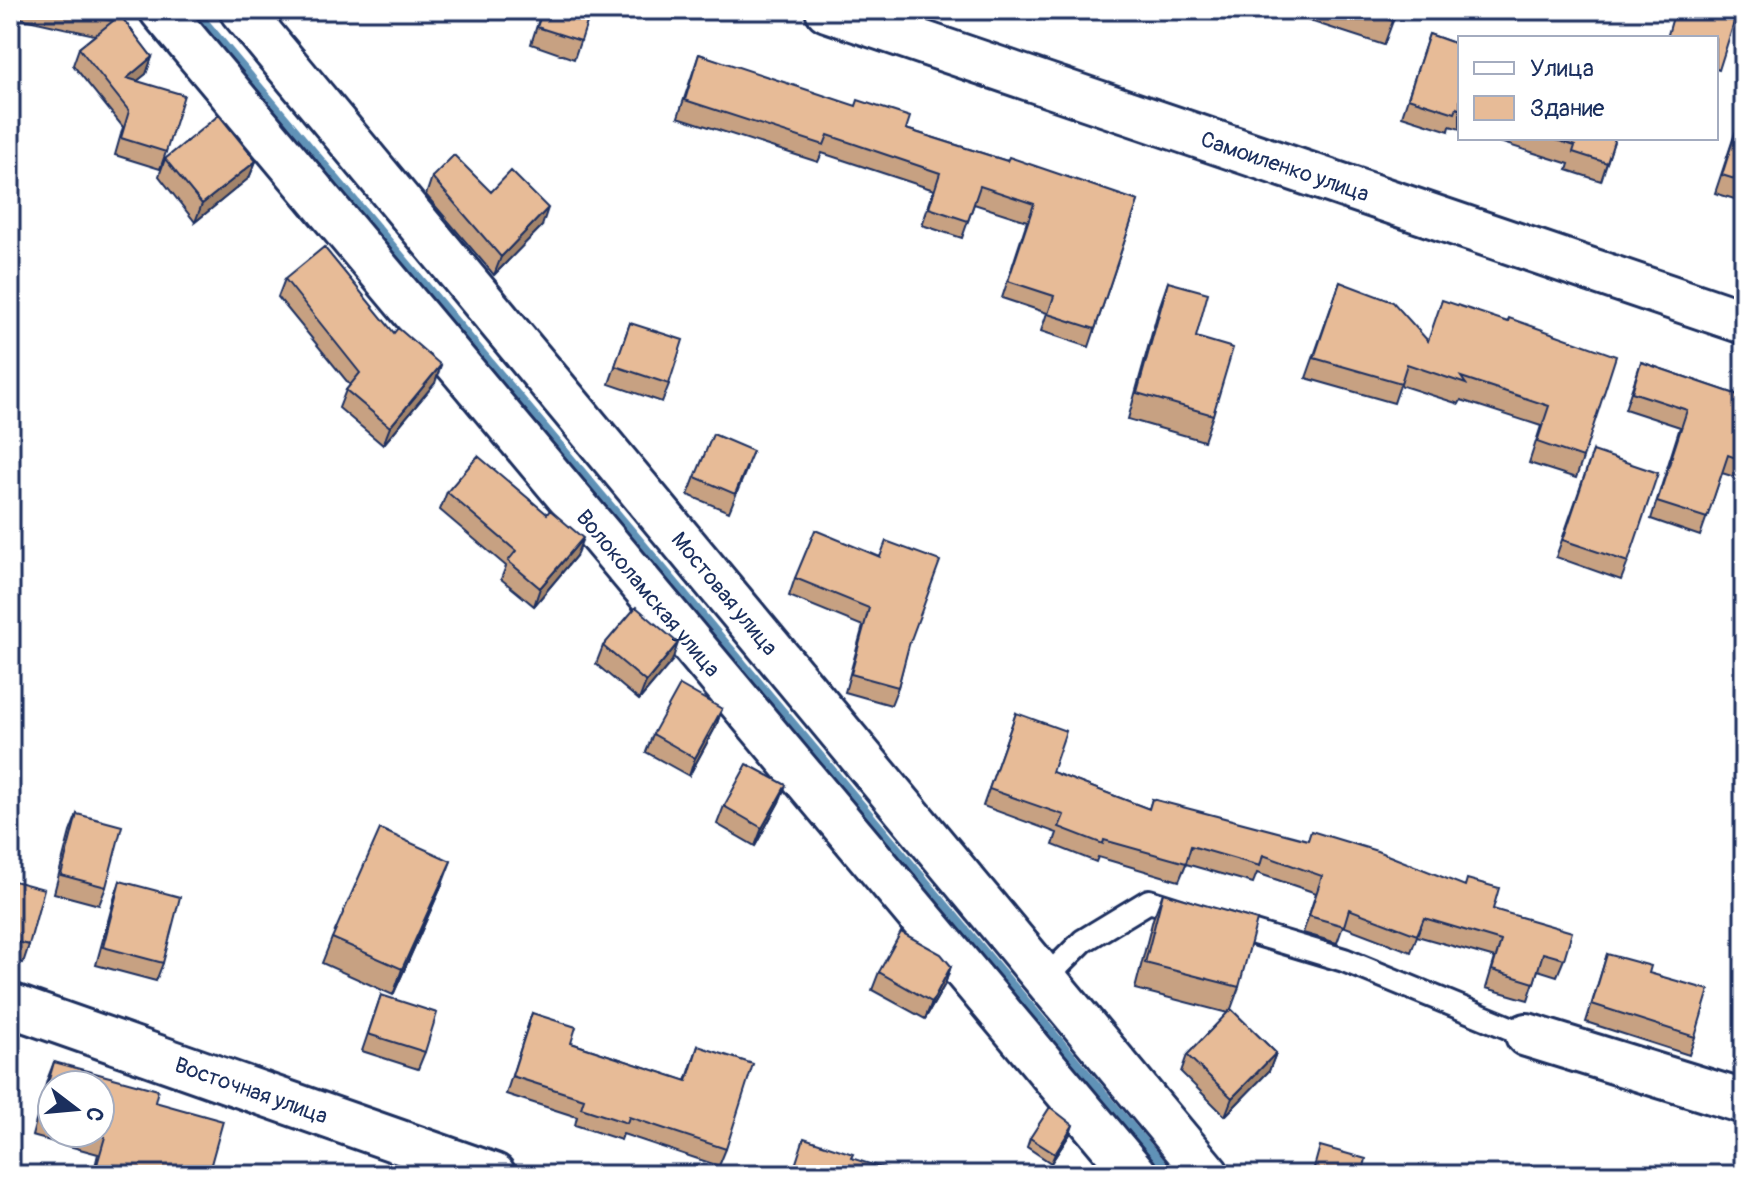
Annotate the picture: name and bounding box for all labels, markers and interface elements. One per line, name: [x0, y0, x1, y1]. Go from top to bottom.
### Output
legend: [1458, 36, 1718, 140]
text: Улица: [1530, 54, 1594, 83]
text: Здание: [1530, 94, 1605, 123]
street label: Самоиленко улица: [1197, 125, 1373, 208]
street label: Волоколамская улица: [570, 504, 726, 683]
street label: Мостовая улица: [665, 526, 784, 661]
street label: Восточная улица: [171, 1051, 331, 1131]
north arrow: [36, 1069, 116, 1149]
text: С: [79, 1104, 110, 1125]

